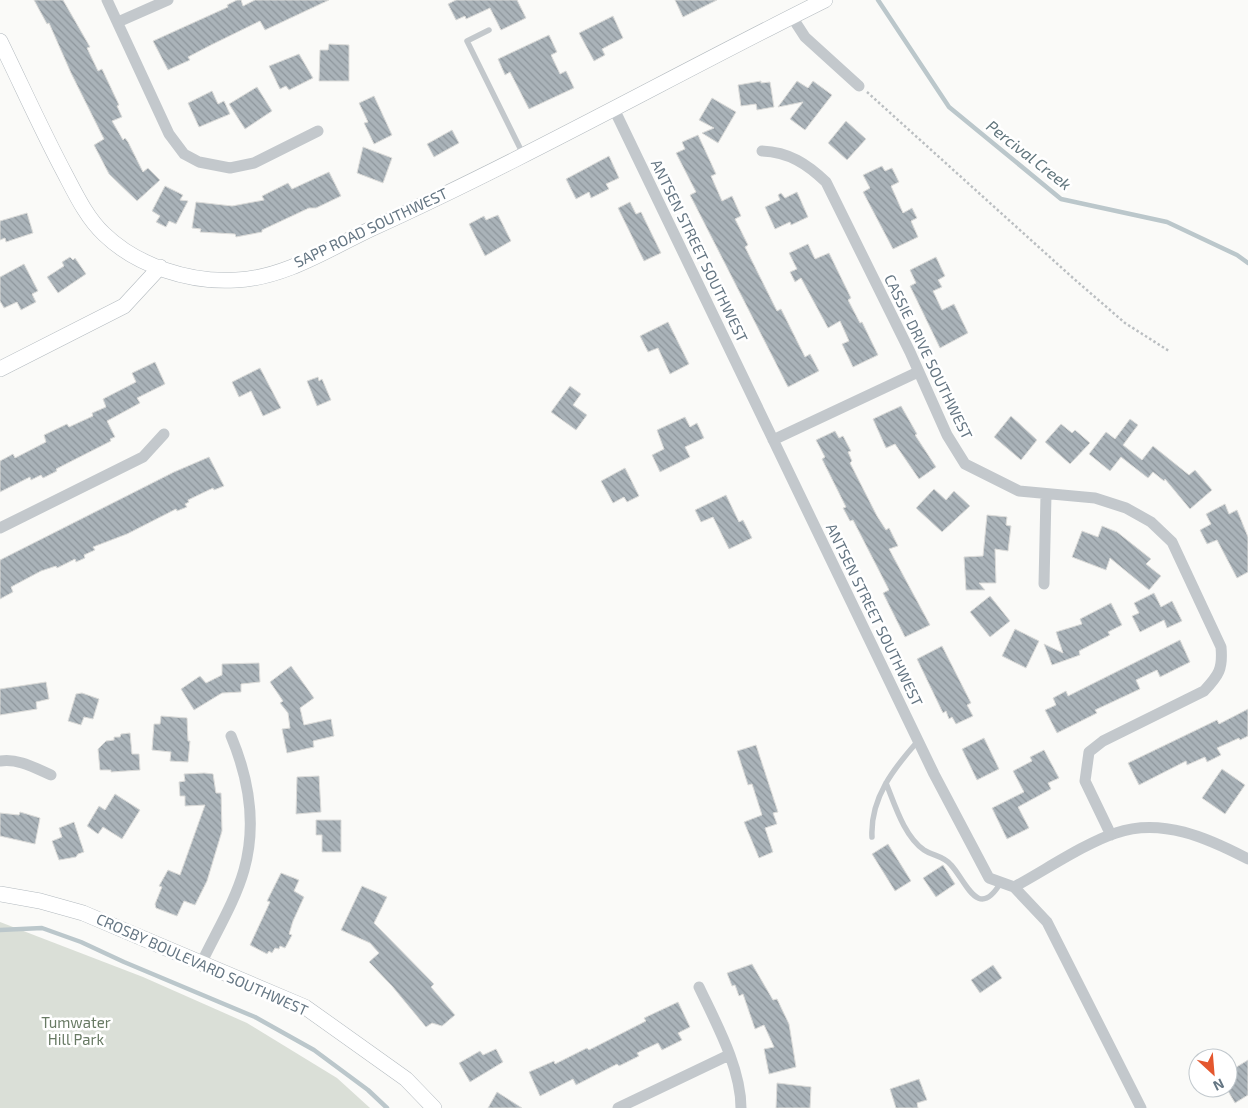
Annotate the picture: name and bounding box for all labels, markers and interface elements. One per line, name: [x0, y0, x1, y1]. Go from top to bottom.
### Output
water label: Percival Creek: [983, 116, 1075, 194]
street label: ANTSEN STREET SOUTHWEST: [648, 156, 752, 345]
street label: SAPP ROAD SOUTHWEST: [291, 183, 450, 271]
street label: CASSIE DRIVE SOUTHWEST: [881, 271, 977, 442]
street label: ANTSEN STREET SOUTHWEST: [823, 520, 927, 709]
street label: CROSBY BOULEVARD SOUTHWEST: [94, 909, 311, 1019]
park label: Tumwater Hill Park: [41, 1013, 111, 1048]
north arrow: [1188, 1048, 1238, 1098]
text: N: [1211, 1075, 1227, 1095]

